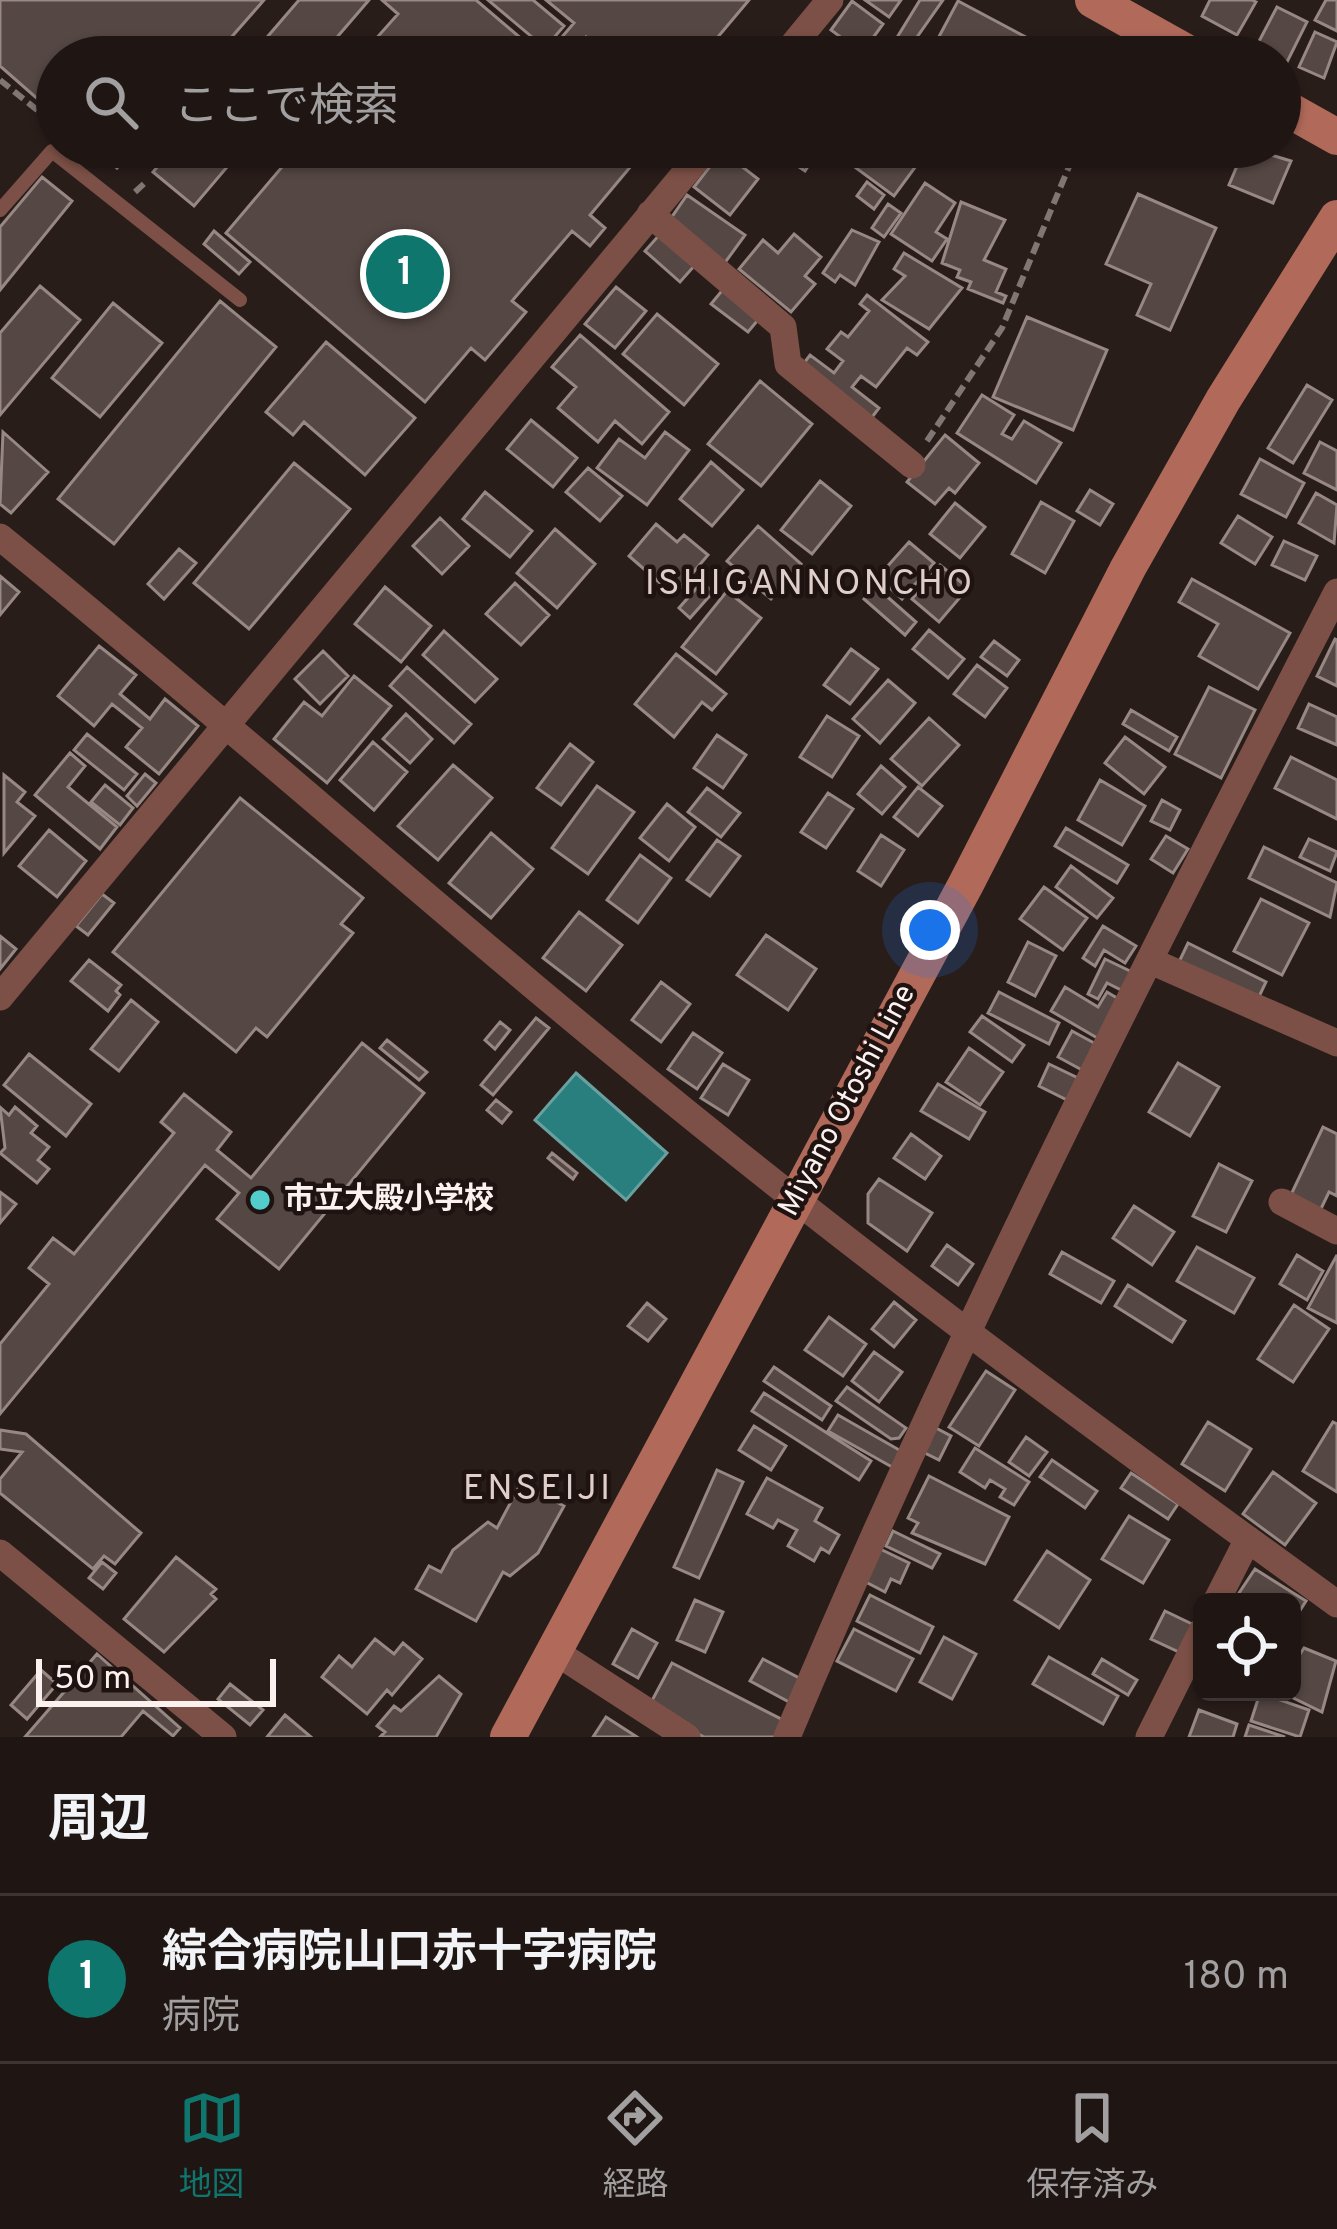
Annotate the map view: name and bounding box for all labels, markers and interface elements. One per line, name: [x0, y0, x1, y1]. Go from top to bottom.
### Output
search box: [36, 36, 1301, 168]
icon: search: [78, 69, 144, 135]
text: ここで検索: [174, 80, 399, 137]
pin: 1: [366, 229, 444, 319]
district label: ISHIGANNONCHO: [645, 562, 975, 608]
your location: [900, 900, 960, 960]
street label: Miyano Otoshi Line: [771, 979, 925, 1223]
place label: 市立大殿小学校: [284, 1182, 494, 1219]
marker: 市立大殿小学校: [247, 1187, 273, 1213]
district label: ENSEIJI: [463, 1467, 613, 1513]
map controls: [1193, 1593, 1301, 1701]
button: locate: [1193, 1593, 1301, 1701]
scale bar: [36, 1653, 276, 1706]
text: 50 m: [54, 1659, 131, 1701]
text: 周辺: [48, 1790, 150, 1855]
text: 綜合病院山口赤十字病院: [162, 1926, 657, 1983]
text: 1: [79, 1954, 95, 2003]
text: 180 m: [1184, 1954, 1289, 2003]
text: 病院: [162, 1994, 240, 2043]
tab: 地図: [179, 2085, 245, 2208]
tab: 経路: [602, 2085, 668, 2208]
tab: 保存済み: [1026, 2085, 1158, 2208]

